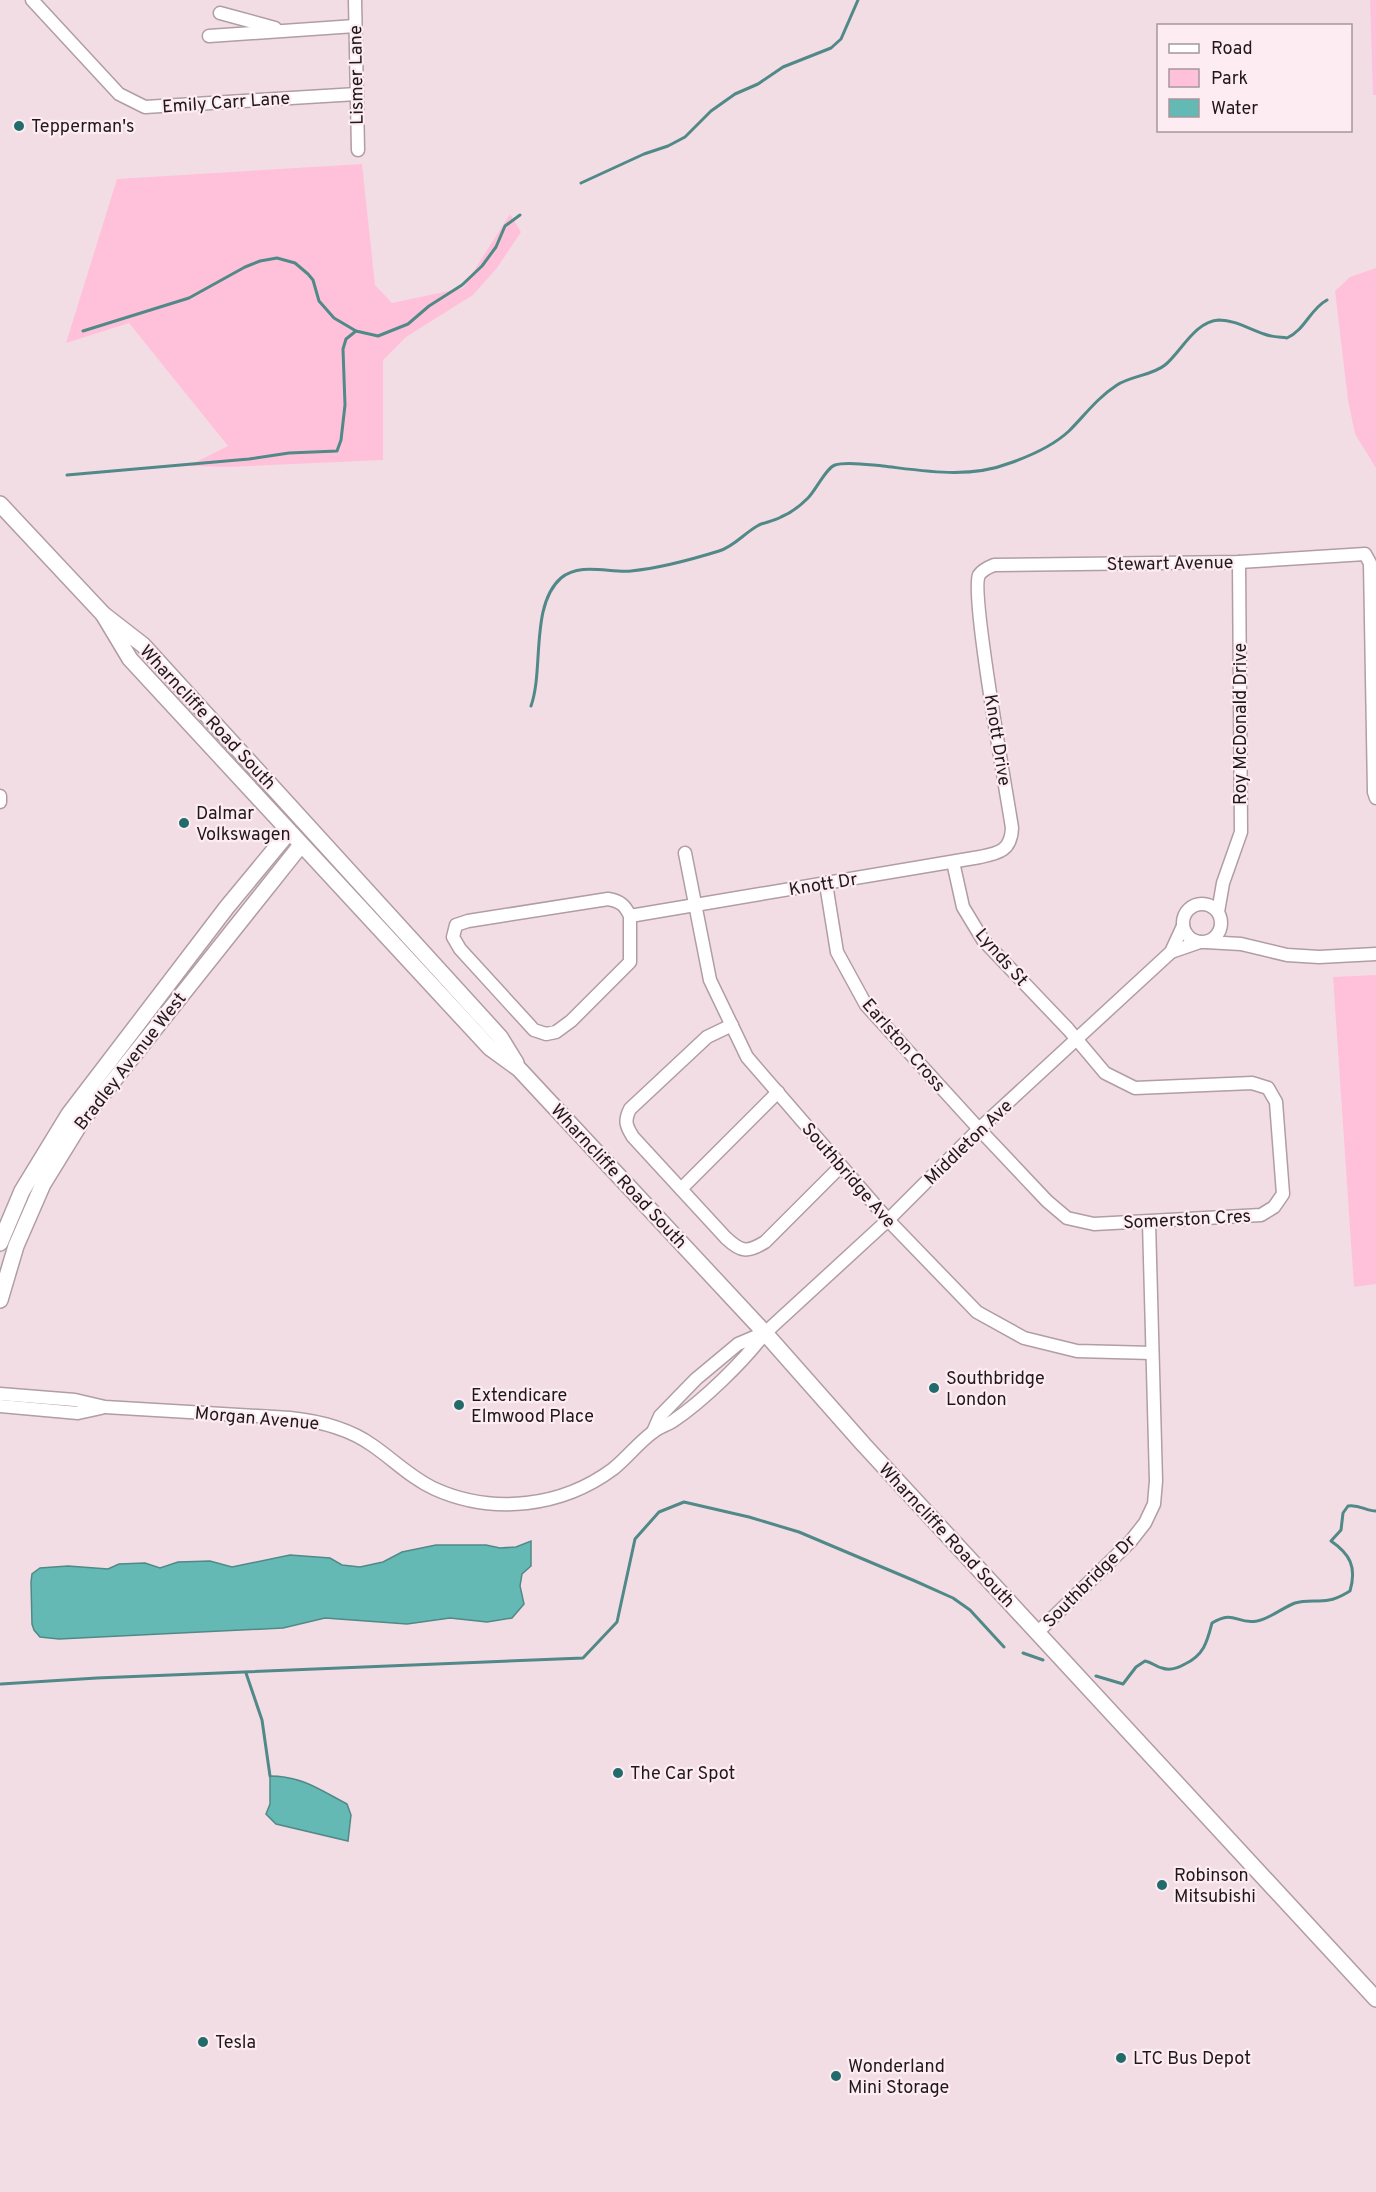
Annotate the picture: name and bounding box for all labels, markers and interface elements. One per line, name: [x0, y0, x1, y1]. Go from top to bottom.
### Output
legend: [1157, 24, 1352, 132]
street label: Lismer Lane: [345, 25, 370, 125]
text: Road: [1211, 38, 1253, 61]
text: Park: [1211, 68, 1248, 91]
street label: Emily Carr Lane: [161, 88, 291, 119]
text: Water: [1211, 98, 1258, 121]
place label: Tepperman's: [31, 116, 135, 139]
marker: Tepperman's: [12, 119, 26, 133]
street label: Stewart Avenue: [1106, 552, 1234, 577]
street label: Wharncliffe Road South: [134, 641, 280, 795]
street label: Roy McDonald Drive: [1230, 643, 1253, 805]
street label: Knott Drive: [978, 693, 1015, 788]
place label: Dalmar Volkswagen: [196, 803, 291, 847]
marker: Dalmar Volkswagen: [177, 816, 191, 830]
street label: Knott Dr: [787, 869, 859, 902]
street label: Lynds St: [969, 924, 1032, 992]
street label: Bradley Avenue West: [70, 988, 192, 1136]
street label: Earlston Cross: [856, 995, 950, 1097]
street label: Middleton Ave: [920, 1095, 1018, 1191]
street label: Wharncliffe Road South: [545, 1100, 691, 1254]
street label: Southbridge Ave: [796, 1119, 900, 1233]
street label: Somerston Cres: [1123, 1206, 1252, 1235]
place label: Southbridge London: [946, 1368, 1045, 1412]
marker: Southbridge London: [927, 1381, 941, 1395]
place label: Extendicare Elmwood Place: [471, 1385, 594, 1429]
marker: Extendicare Elmwood Place: [452, 1398, 466, 1412]
street label: Morgan Avenue: [194, 1403, 320, 1436]
street label: Wharncliffe Road South: [873, 1459, 1019, 1613]
street label: Southbridge Dr: [1039, 1531, 1141, 1633]
place label: The Car Spot: [630, 1763, 735, 1786]
marker: The Car Spot: [611, 1766, 625, 1780]
place label: Robinson Mitsubishi: [1174, 1865, 1256, 1909]
marker: Robinson Mitsubishi: [1155, 1878, 1169, 1892]
place label: Tesla: [215, 2032, 256, 2055]
marker: Tesla: [196, 2035, 210, 2049]
place label: LTC Bus Depot: [1133, 2048, 1251, 2071]
marker: LTC Bus Depot: [1114, 2051, 1128, 2065]
place label: Wonderland Mini Storage: [848, 2056, 949, 2100]
marker: Wonderland Mini Storage: [829, 2069, 843, 2083]

